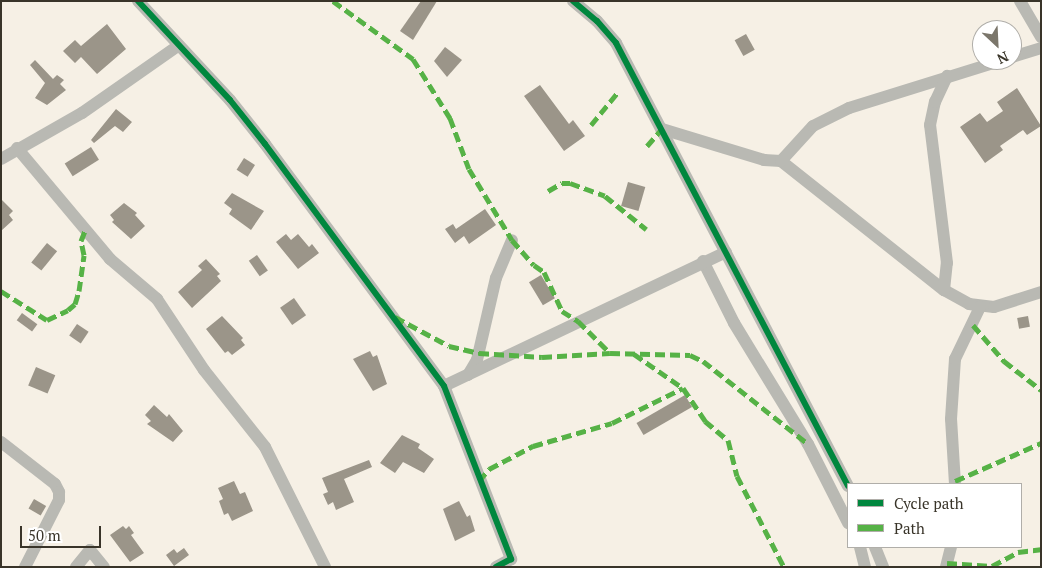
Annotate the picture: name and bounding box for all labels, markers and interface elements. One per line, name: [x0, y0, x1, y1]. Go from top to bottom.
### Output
north arrow: [972, 20, 1022, 70]
text: N: [994, 47, 1012, 69]
legend: [847, 483, 1022, 548]
text: Cycle path: [894, 493, 964, 513]
scale bar: [22, 516, 104, 548]
text: Path: [894, 518, 925, 538]
text: 50 m: [28, 525, 61, 545]

